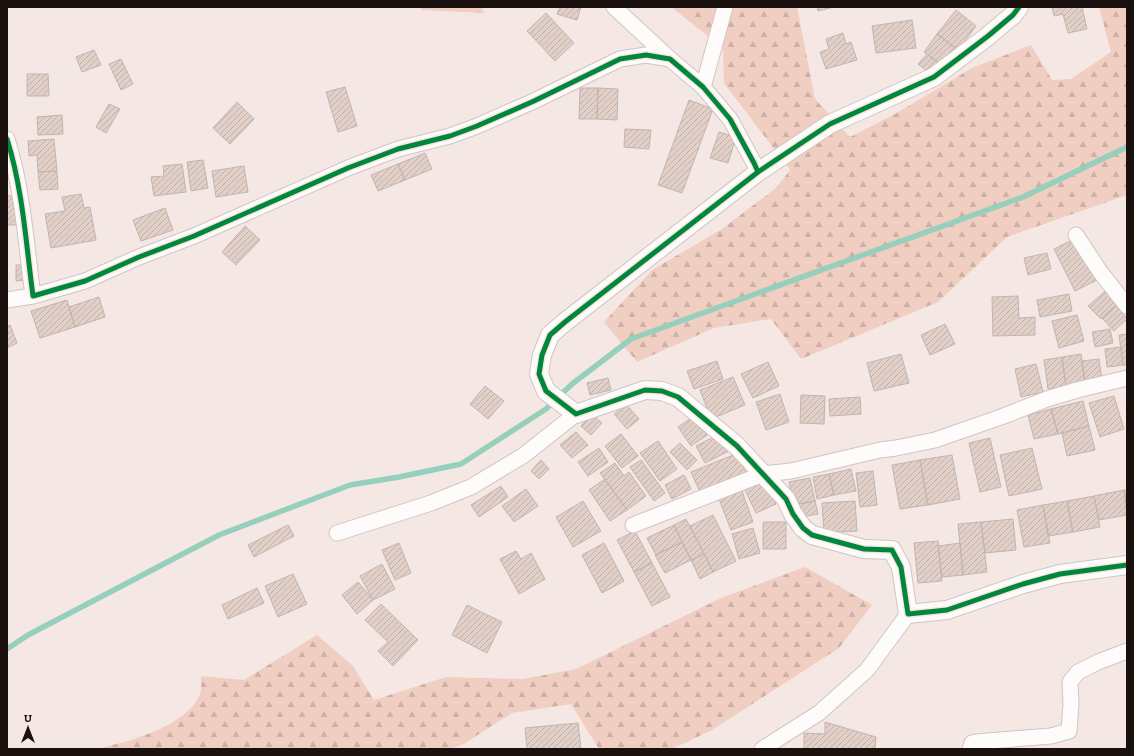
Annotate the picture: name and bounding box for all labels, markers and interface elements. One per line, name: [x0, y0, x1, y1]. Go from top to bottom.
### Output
north arrow: [8, 708, 48, 748]
text: U: [24, 712, 32, 725]

